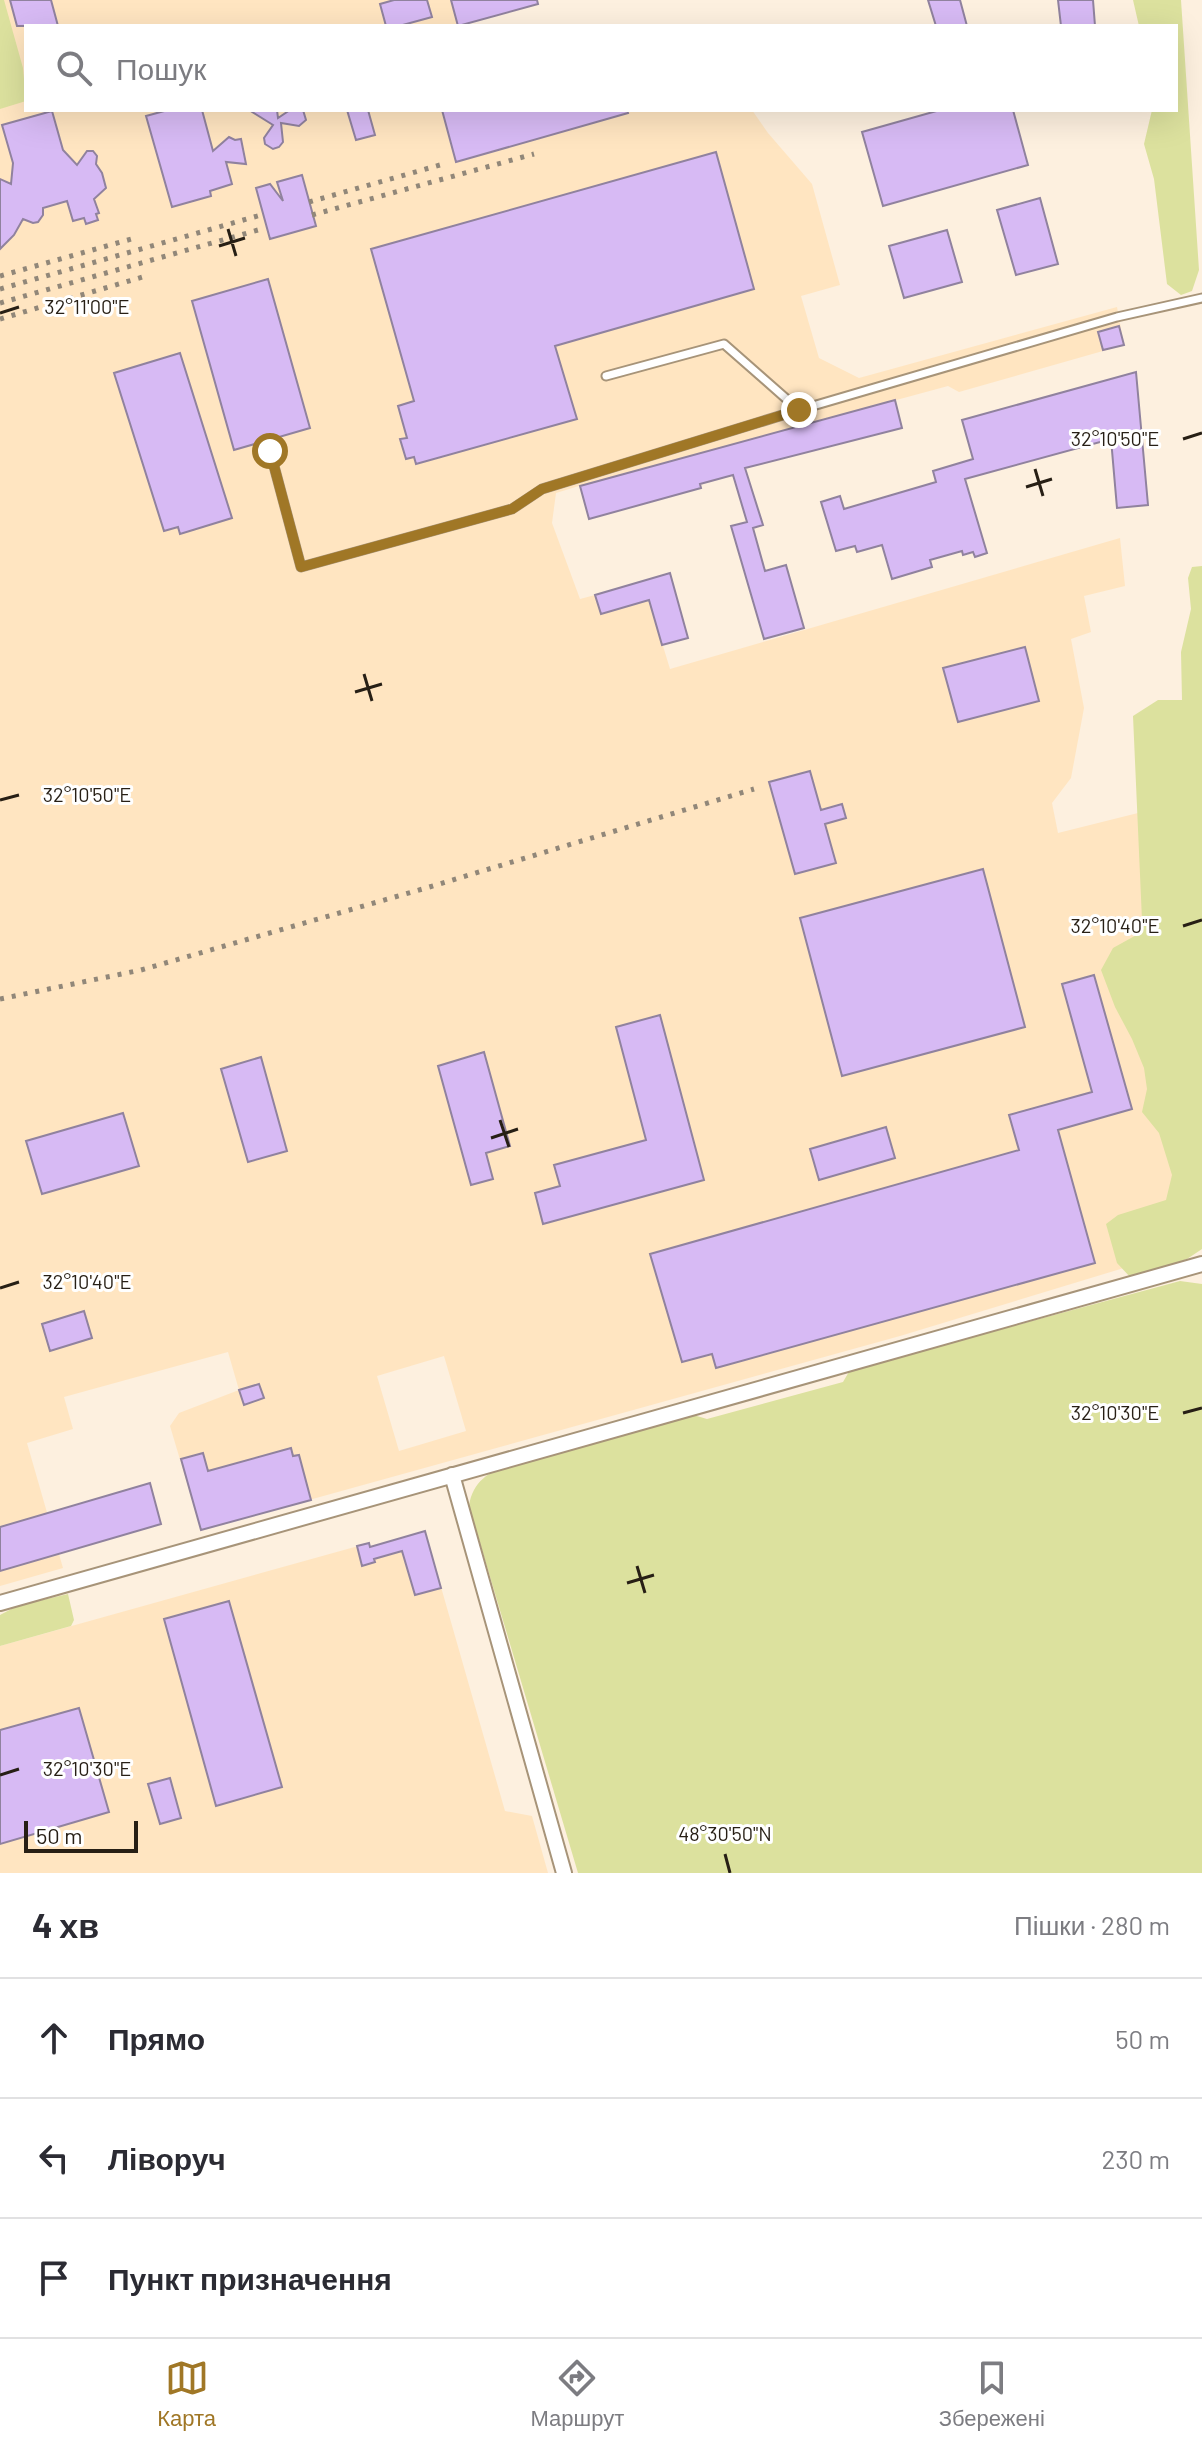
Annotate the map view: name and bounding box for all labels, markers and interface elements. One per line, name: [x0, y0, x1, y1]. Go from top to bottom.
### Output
search box: [24, 24, 1178, 112]
icon: search: [52, 46, 96, 90]
text: Пошук: [116, 50, 206, 86]
text: 32°11'00"E: [44, 294, 130, 318]
route end: [781, 392, 817, 428]
text: 32°10'50"E: [1071, 426, 1159, 450]
route start: [252, 433, 288, 469]
text: 32°10'50"E: [43, 782, 131, 806]
text: 32°10'40"E: [1070, 913, 1160, 937]
text: 32°10'40"E: [42, 1269, 132, 1293]
text: 32°10'30"E: [1071, 1400, 1159, 1424]
text: 32°10'30"E: [43, 1756, 131, 1780]
scale bar: [24, 1817, 138, 1853]
text: 48°30'50"N: [678, 1821, 772, 1845]
text: 50 m: [36, 1822, 82, 1848]
text: 4 хв: [32, 1904, 99, 1945]
text: Пішки · 280 m: [1014, 1909, 1170, 1940]
icon: ahead: [32, 2016, 76, 2060]
text: Прямо: [108, 2020, 205, 2056]
text: 50 m: [1115, 2023, 1170, 2054]
icon: left: [32, 2136, 76, 2180]
text: Ліворуч: [108, 2140, 226, 2176]
text: 230 m: [1101, 2143, 1170, 2174]
icon: arrive: [32, 2256, 76, 2300]
text: Пункт призначення: [108, 2260, 392, 2296]
tab: Карта: [157, 2356, 216, 2432]
tab: Маршрут: [531, 2356, 624, 2432]
tab: Збережені: [939, 2356, 1045, 2432]

